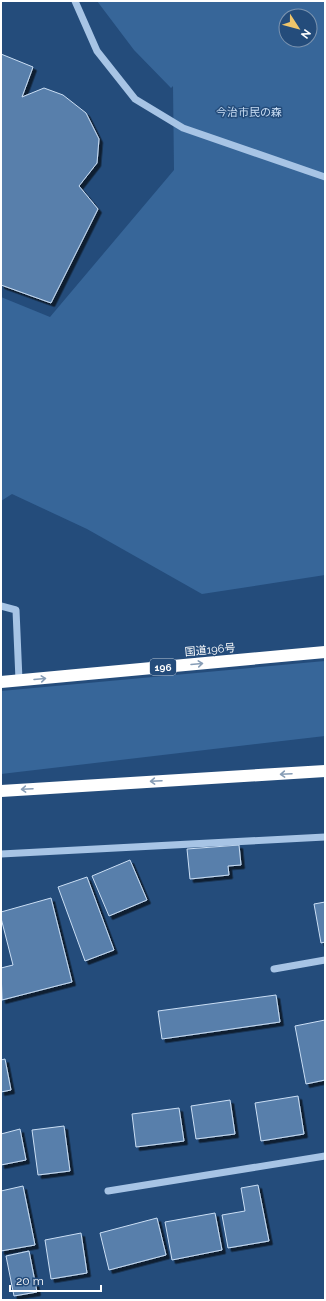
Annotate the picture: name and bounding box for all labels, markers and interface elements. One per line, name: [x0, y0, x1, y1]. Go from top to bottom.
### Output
north arrow: [278, 8, 318, 48]
text: N: [298, 26, 313, 41]
park label: 今治市民の森: [216, 106, 282, 119]
street label: 国道196号: [184, 641, 236, 659]
road number: 196: [150, 659, 176, 675]
one-way arrow: [190, 660, 203, 667]
one-way arrow: [33, 675, 46, 682]
one-way arrow: [280, 770, 293, 777]
one-way arrow: [150, 778, 163, 785]
one-way arrow: [21, 786, 34, 793]
scale bar: [10, 1267, 101, 1293]
text: 20 m: [16, 1274, 44, 1288]

